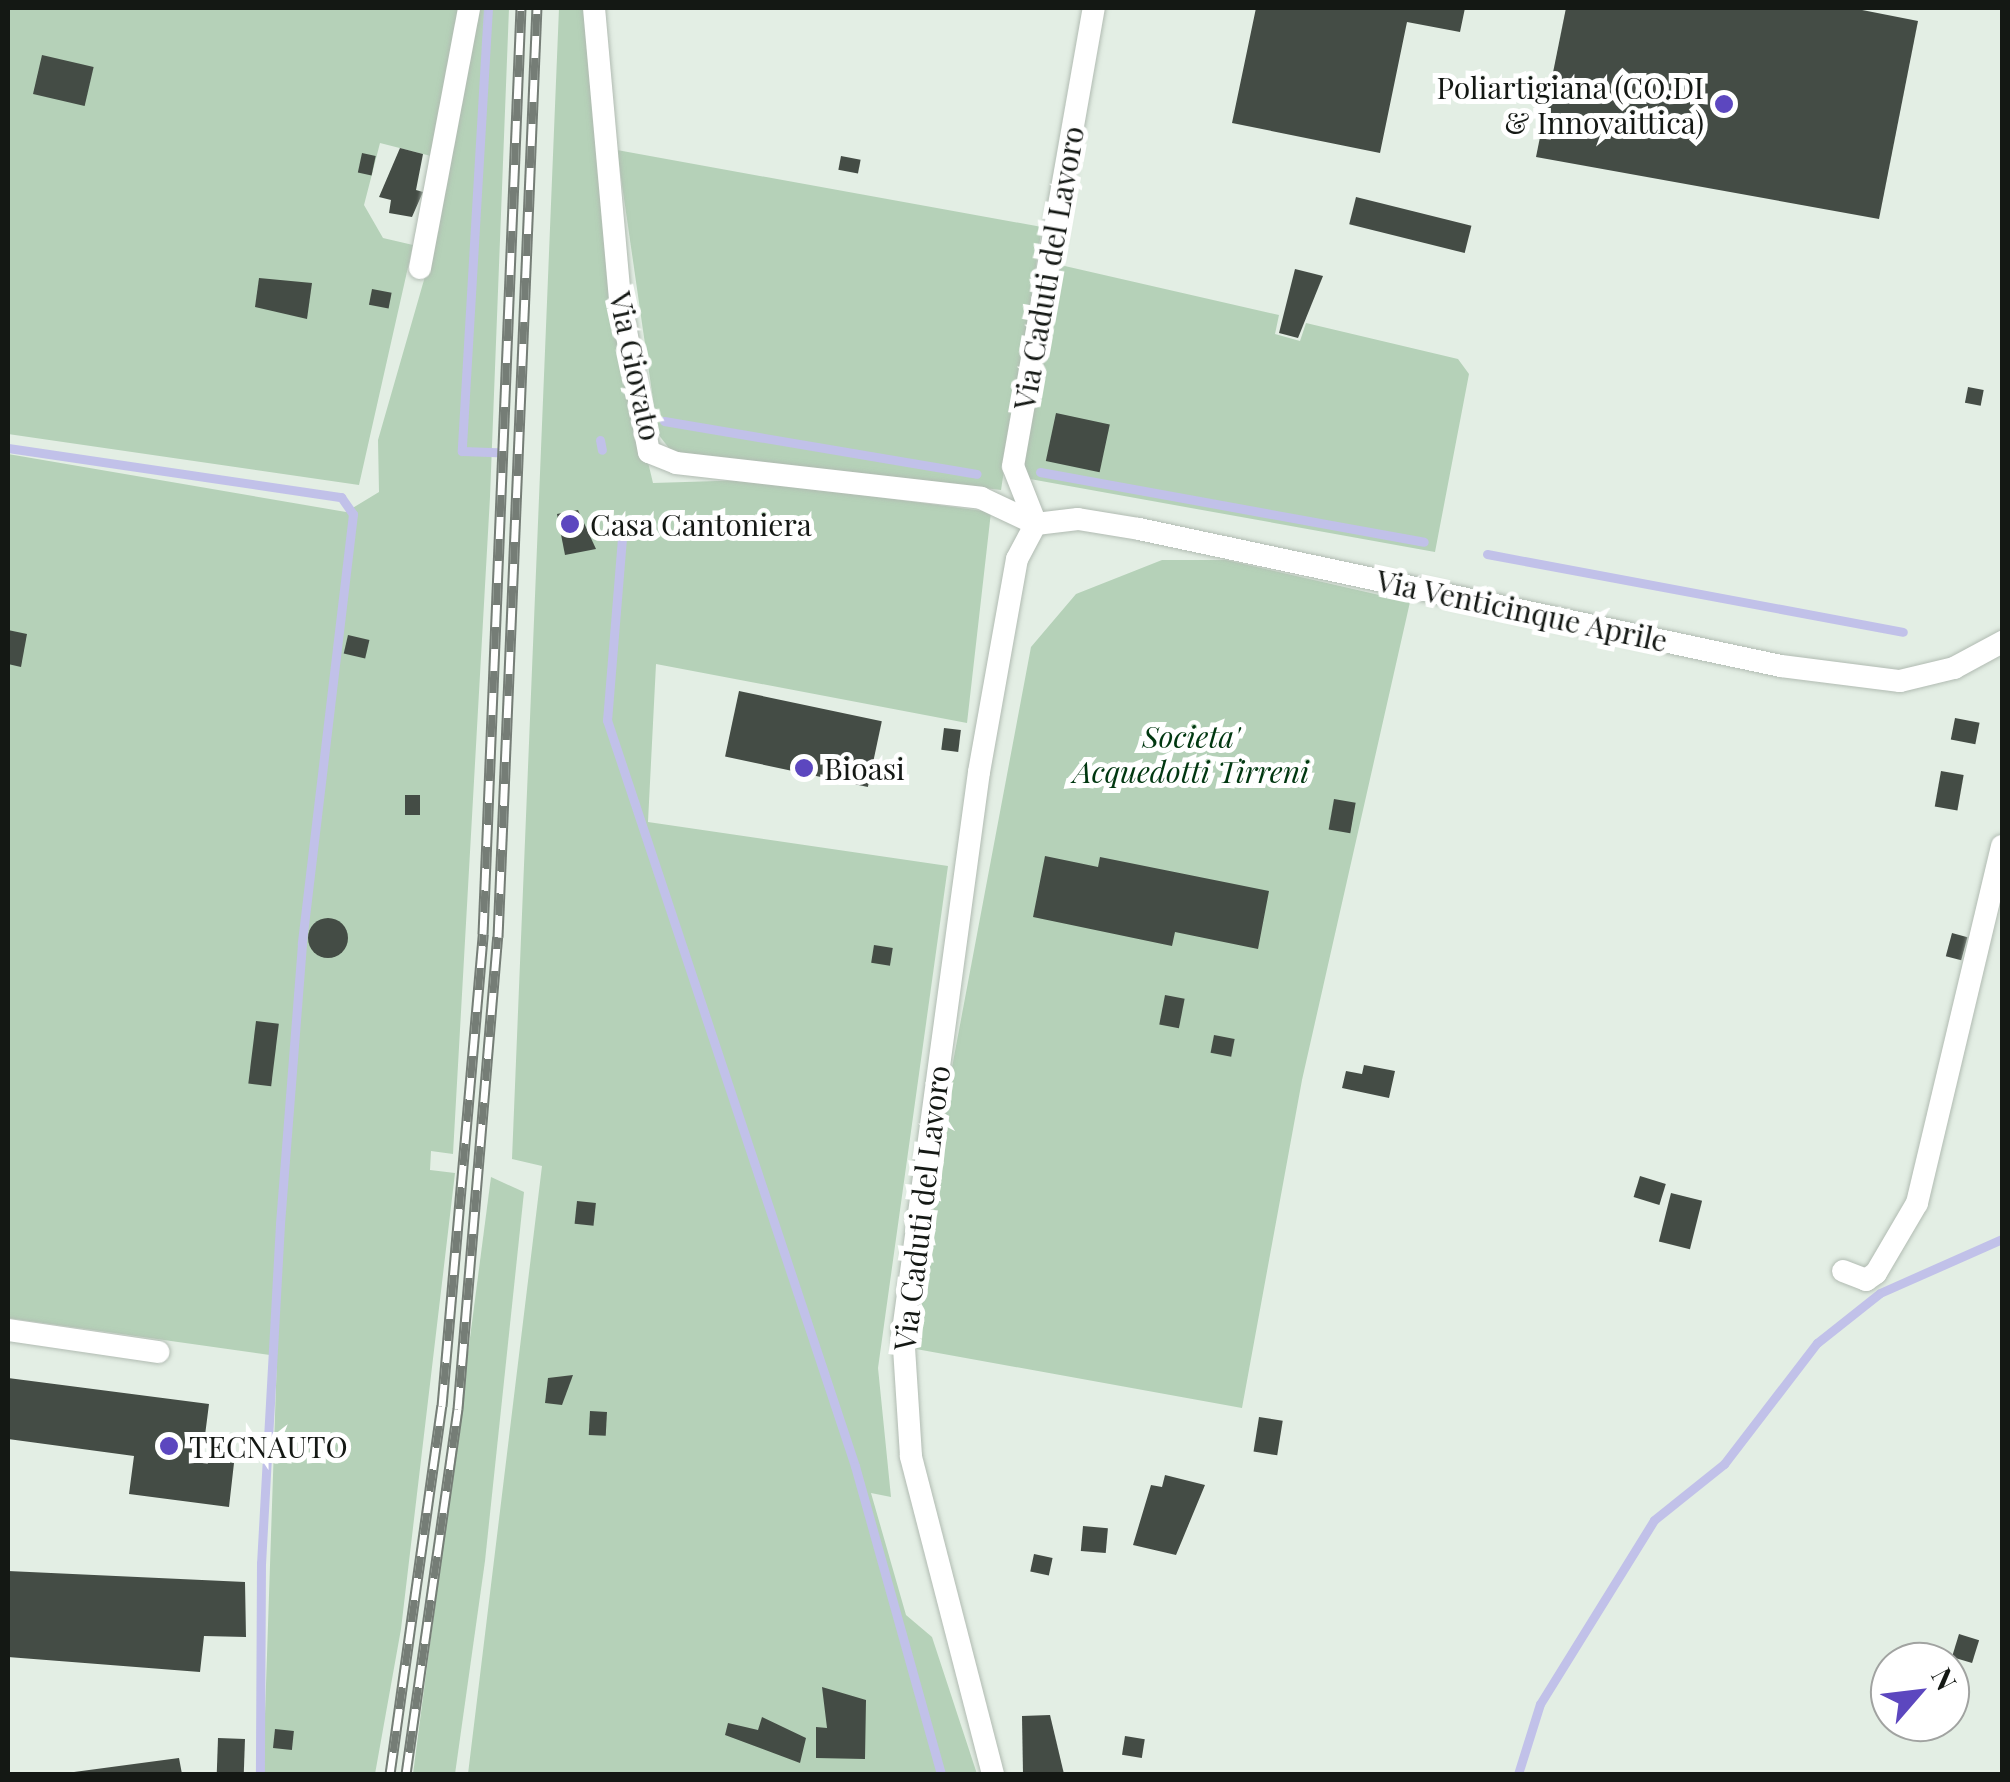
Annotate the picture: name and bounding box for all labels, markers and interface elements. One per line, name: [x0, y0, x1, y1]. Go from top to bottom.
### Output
place label: Poliartigiana (CO.DI & Innovaittica): [1436, 69, 1704, 140]
marker: Poliartigiana (CO.DI & Innovaittica): [1713, 93, 1735, 115]
street label: Via Caduti del Lavoro: [1005, 123, 1091, 413]
street label: Via Giovato: [603, 288, 669, 444]
place label: Casa Cantoniera: [590, 506, 812, 542]
marker: Casa Cantoniera: [559, 513, 581, 535]
street label: Via Venticinque Aprile: [1372, 561, 1672, 659]
park label: Societa' Acquedotti Tirreni: [1073, 718, 1309, 788]
place label: Bioasi: [824, 750, 905, 786]
marker: Bioasi: [793, 757, 815, 779]
street label: Via Caduti del Lavoro: [886, 1063, 956, 1353]
place label: TECNAUTO: [189, 1428, 348, 1464]
marker: TECNAUTO: [158, 1435, 180, 1457]
north arrow: [1870, 1642, 1970, 1742]
text: N: [1924, 1661, 1966, 1696]

